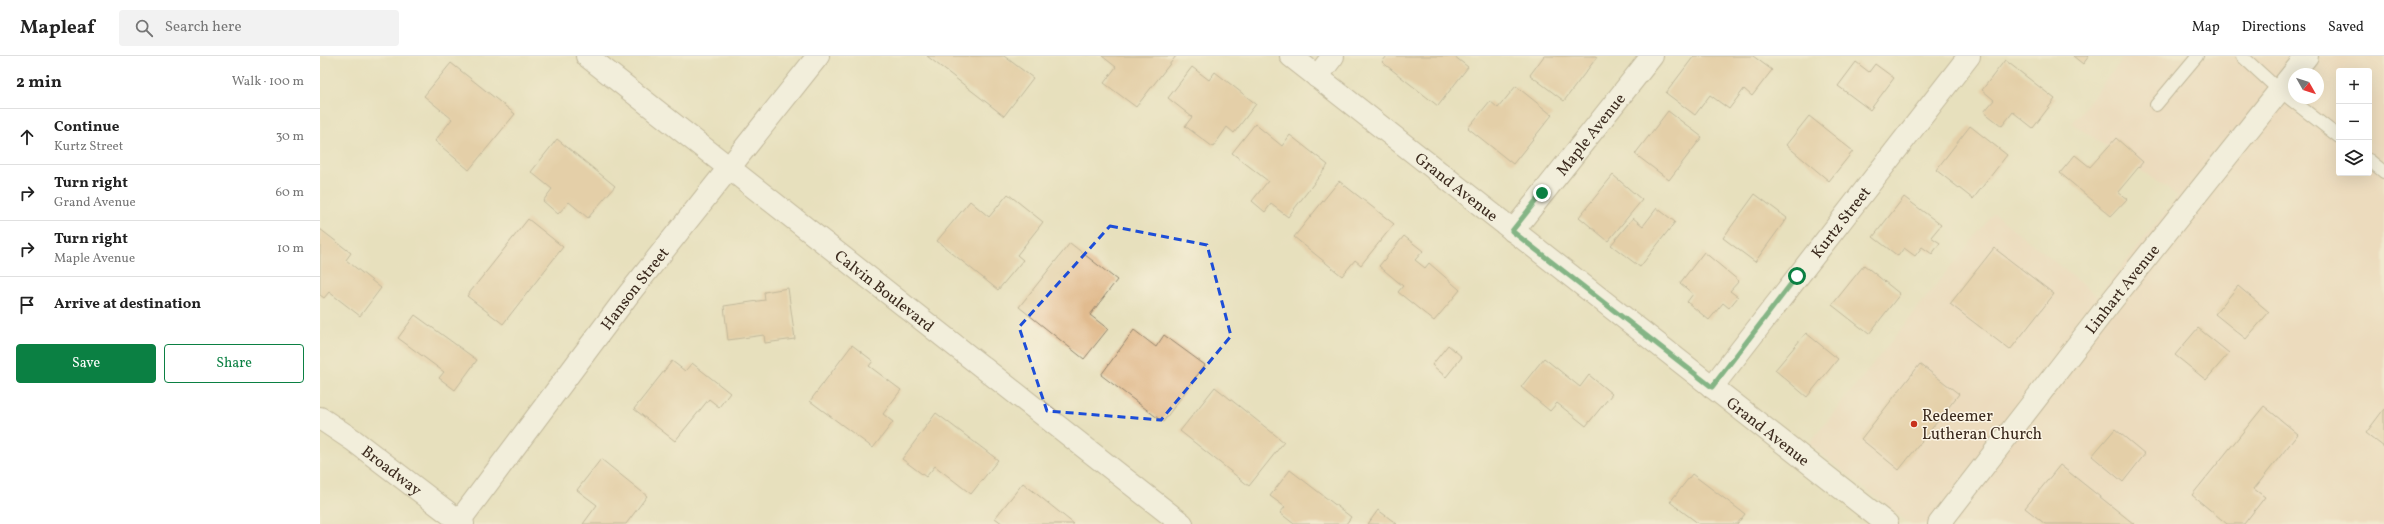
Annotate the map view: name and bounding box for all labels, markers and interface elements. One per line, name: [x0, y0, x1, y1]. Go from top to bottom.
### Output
search box: [119, 10, 399, 46]
text: Mapleaf: [20, 15, 95, 41]
icon: search: [133, 17, 155, 39]
text: Search here: [165, 17, 242, 38]
text: Map: [2192, 18, 2220, 37]
text: Directions: [2242, 18, 2306, 37]
text: Saved: [2328, 18, 2364, 37]
north arrow: [2288, 68, 2324, 104]
map controls: [2336, 68, 2372, 176]
button: +: [2336, 68, 2372, 104]
text: 2 min: [16, 71, 62, 94]
text: Walk · 100 m: [232, 73, 304, 91]
street label: Maple Avenue: [1552, 89, 1631, 181]
button: −: [2336, 104, 2372, 140]
text: Continue: [54, 117, 119, 138]
icon: ahead: [16, 126, 38, 148]
text: 30 m: [276, 128, 304, 146]
text: Kurtz Street: [54, 138, 123, 156]
button: layers: [2336, 140, 2372, 176]
street label: Grand Avenue: [1409, 148, 1502, 228]
text: Turn right: [54, 173, 128, 194]
icon: right: [16, 182, 38, 204]
street label: Kurtz Street: [1807, 182, 1877, 264]
text: 60 m: [276, 184, 304, 202]
route end: [1533, 184, 1551, 202]
text: Grand Avenue: [54, 194, 136, 212]
text: Turn right: [54, 229, 128, 250]
icon: right: [16, 238, 38, 260]
text: 10 m: [277, 240, 304, 258]
street label: Linhart Avenue: [2081, 240, 2166, 339]
street label: Hanson Street: [596, 243, 675, 335]
street label: Calvin Boulevard: [829, 246, 938, 338]
text: Maple Avenue: [54, 250, 135, 268]
route start: [1788, 267, 1806, 285]
icon: arrive: [16, 294, 38, 316]
text: Arrive at destination: [54, 294, 201, 315]
button: Save: [16, 344, 156, 383]
button: Share: [164, 344, 304, 383]
street label: Grand Avenue: [1721, 393, 1814, 472]
place label: Redeemer Lutheran Church: [1922, 406, 2042, 446]
marker: Redeemer Lutheran Church: [1909, 419, 1919, 429]
street label: Broadway: [356, 441, 426, 502]

